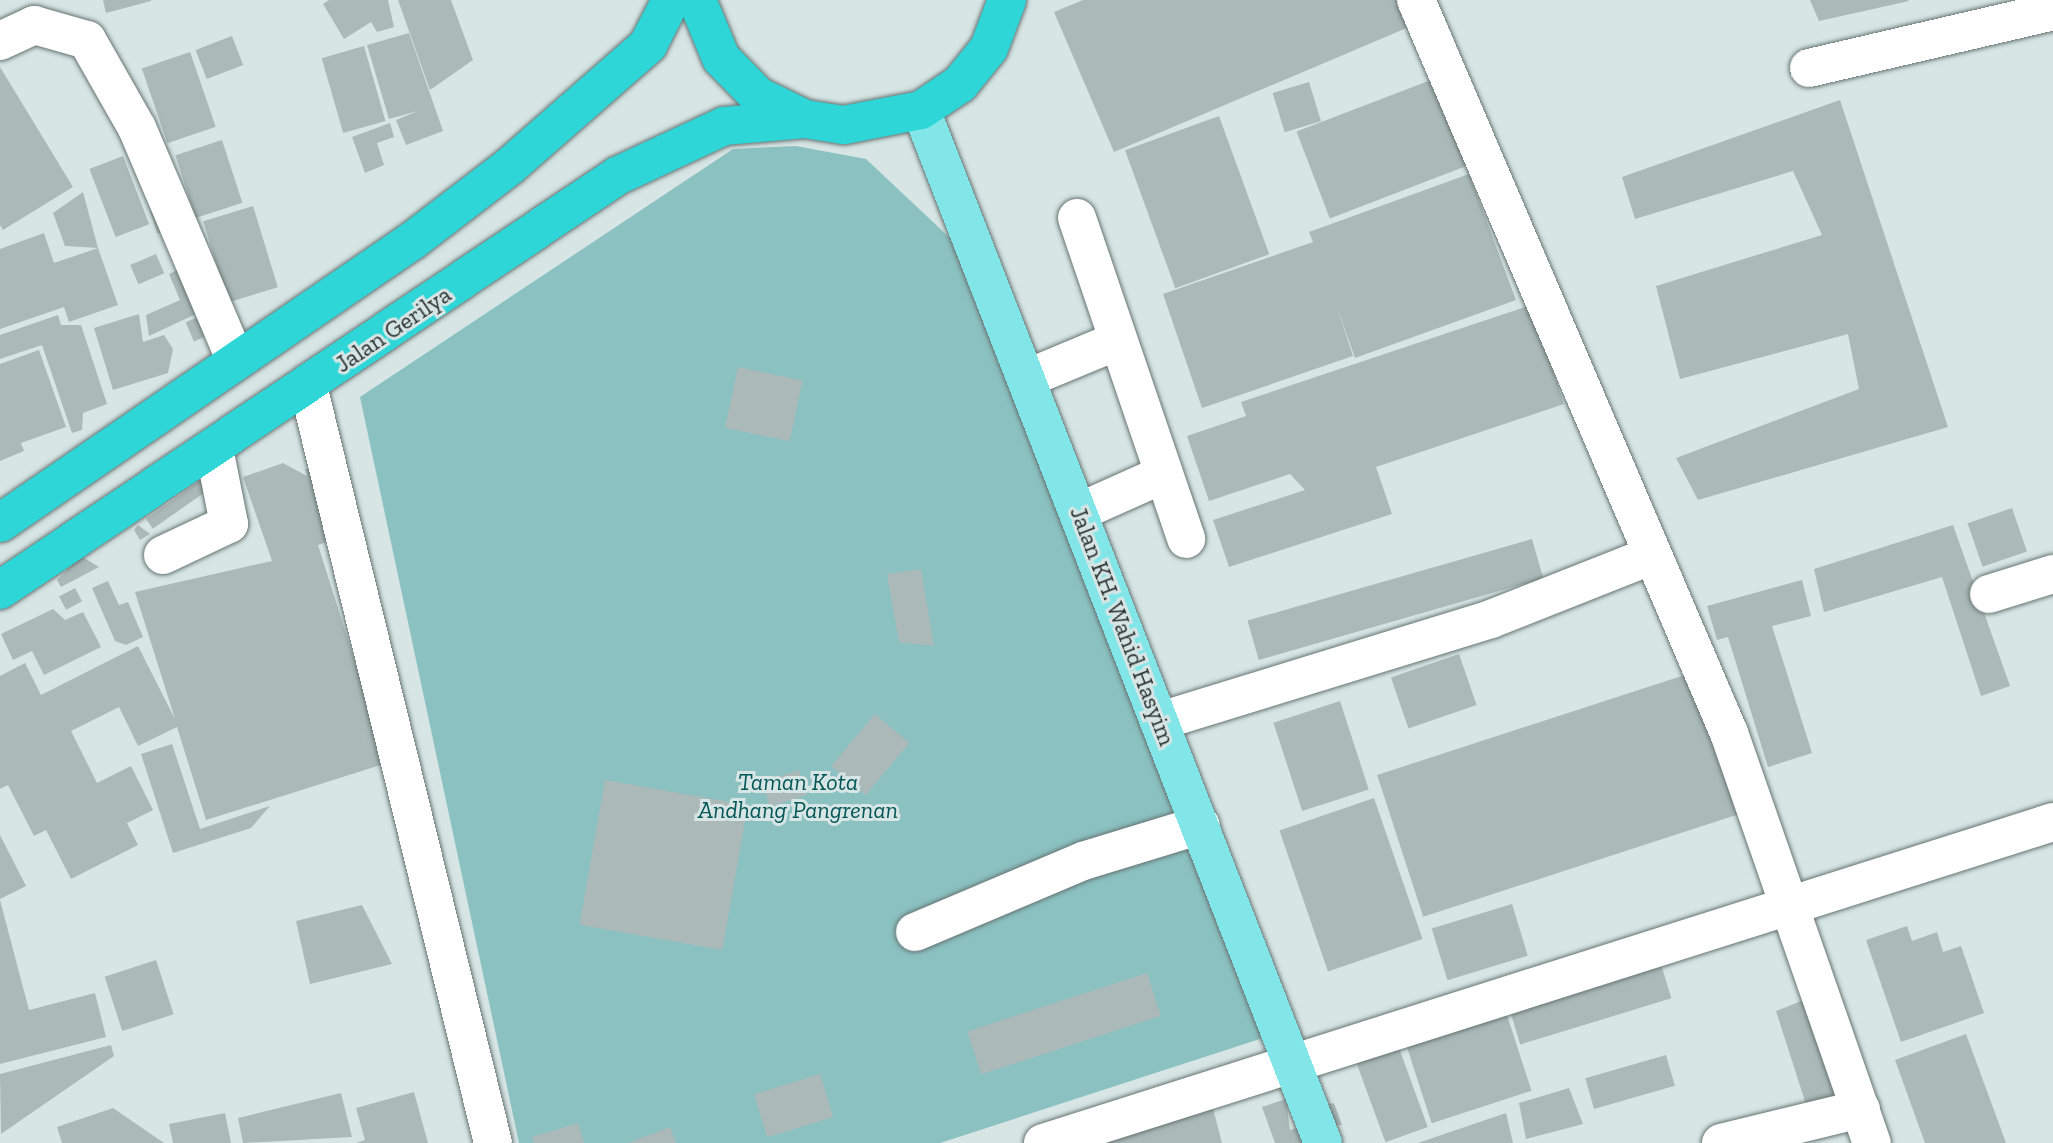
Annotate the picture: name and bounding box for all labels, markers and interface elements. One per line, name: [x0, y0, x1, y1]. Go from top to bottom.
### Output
street label: Jalan Gerilya: [330, 280, 456, 378]
street label: Jalan KH. Wahid Hasyim: [1064, 502, 1182, 750]
park label: Taman Kota Andhang Pangrenan: [698, 768, 898, 824]

